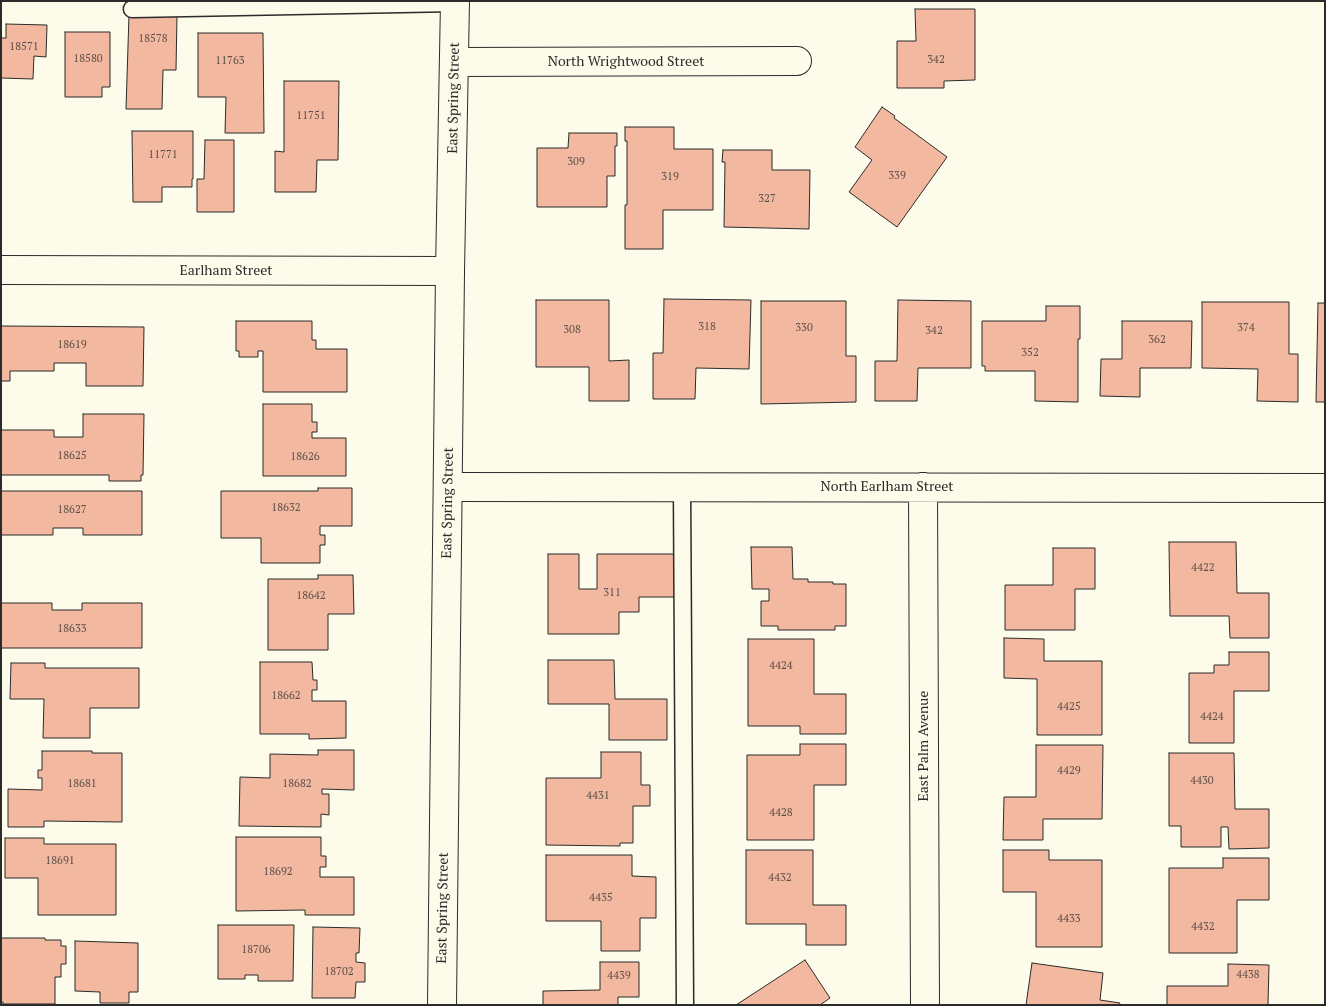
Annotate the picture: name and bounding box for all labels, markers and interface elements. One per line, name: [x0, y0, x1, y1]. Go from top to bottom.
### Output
house number: 18578: [138, 32, 168, 46]
house number: 18571: [9, 40, 39, 54]
street label: East Spring Street: [445, 42, 463, 154]
house number: 18580: [73, 52, 103, 66]
house number: 342: [927, 53, 945, 67]
house number: 11763: [215, 54, 245, 68]
street label: North Wrightwood Street: [548, 54, 704, 70]
house number: 11751: [296, 109, 326, 123]
house number: 11771: [148, 148, 178, 162]
house number: 309: [567, 155, 585, 169]
house number: 339: [888, 169, 906, 183]
house number: 319: [661, 170, 679, 184]
house number: 327: [758, 192, 776, 206]
street label: Earlham Street: [180, 263, 272, 279]
house number: 318: [698, 320, 716, 334]
house number: 330: [795, 321, 813, 335]
house number: 374: [1237, 321, 1255, 335]
house number: 308: [563, 323, 581, 337]
house number: 342: [925, 324, 943, 338]
house number: 362: [1148, 333, 1166, 347]
house number: 18619: [57, 338, 87, 352]
house number: 352: [1021, 346, 1039, 360]
street label: East Spring Street: [439, 447, 457, 559]
house number: 18625: [57, 449, 87, 463]
house number: 18626: [290, 450, 320, 464]
street label: North Earlham Street: [820, 479, 954, 495]
house number: 18632: [271, 501, 301, 515]
house number: 18627: [57, 503, 87, 517]
house number: 4422: [1191, 561, 1215, 575]
house number: 311: [603, 586, 621, 600]
house number: 18642: [296, 589, 326, 603]
house number: 18633: [57, 622, 87, 636]
house number: 4424: [769, 659, 793, 673]
house number: 18662: [271, 689, 301, 703]
street label: East Palm Avenue: [916, 691, 932, 801]
house number: 4425: [1057, 700, 1081, 714]
house number: 4424: [1200, 710, 1224, 724]
house number: 4429: [1057, 764, 1081, 778]
house number: 4430: [1190, 774, 1214, 788]
house number: 18681: [67, 777, 97, 791]
house number: 18682: [282, 777, 312, 791]
house number: 4431: [586, 789, 610, 803]
house number: 4428: [769, 806, 793, 820]
street label: East Spring Street: [434, 852, 452, 964]
house number: 18691: [45, 854, 75, 868]
house number: 18692: [263, 865, 293, 879]
house number: 4432: [768, 871, 792, 885]
house number: 4435: [589, 891, 613, 905]
house number: 4433: [1057, 912, 1081, 926]
house number: 4432: [1191, 920, 1215, 934]
house number: 18706: [241, 943, 271, 957]
house number: 18702: [324, 965, 354, 979]
house number: 4438: [1236, 968, 1260, 982]
house number: 4439: [607, 969, 631, 983]

